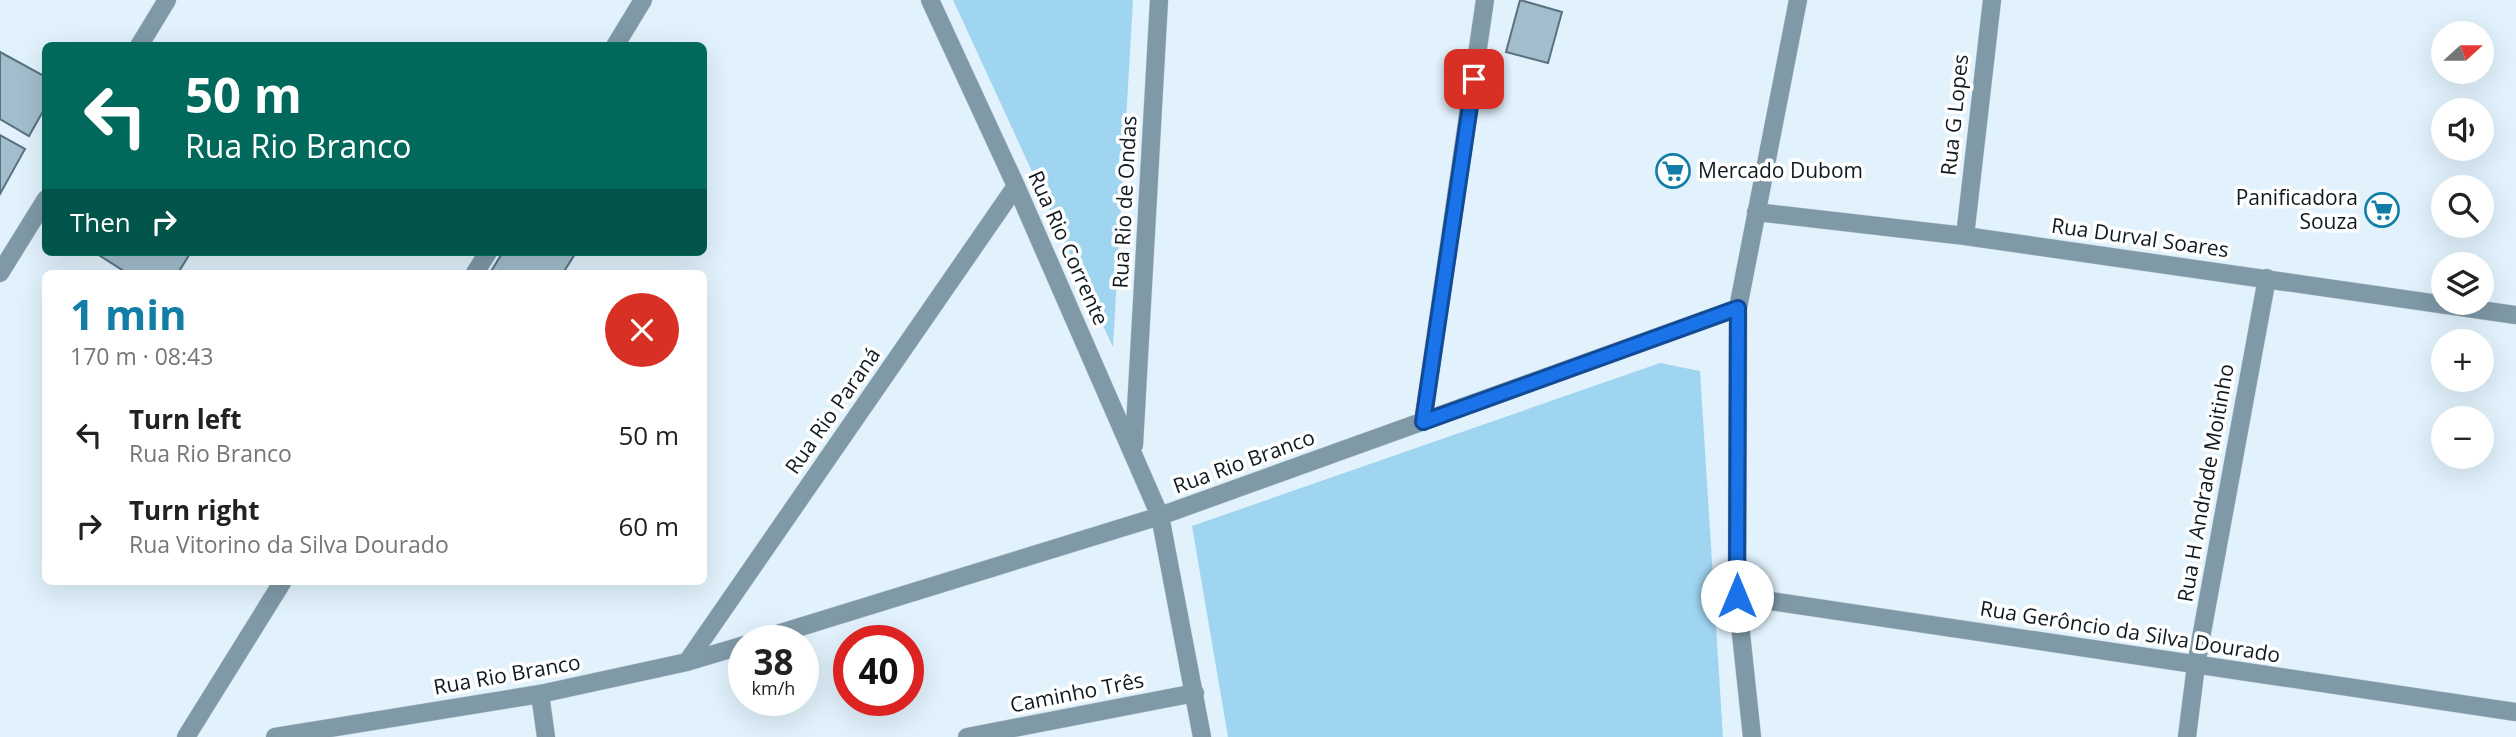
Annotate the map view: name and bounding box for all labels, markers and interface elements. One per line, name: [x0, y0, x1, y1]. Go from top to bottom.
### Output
north arrow: [2431, 21, 2494, 84]
map controls: [2431, 21, 2494, 469]
pin: [1444, 49, 1504, 109]
street label: Rua G Lopes: [1934, 53, 1974, 177]
icon: arrive: [1455, 60, 1493, 98]
text: 50 m: [185, 61, 302, 127]
icon: left: [70, 70, 161, 161]
button: sound: [2431, 98, 2494, 161]
street label: Rua Rio de Ondas: [1105, 115, 1143, 289]
text: Rua Rio Branco: [185, 124, 412, 167]
supermarket icon: Mercado Dubom: [1654, 152, 1692, 190]
place label: Mercado Dubom: [1698, 156, 1863, 184]
street label: Rua Rio Corrente: [1022, 166, 1116, 329]
button: search: [2431, 175, 2494, 238]
place label: Panificadora Souza: [2236, 183, 2358, 235]
supermarket icon: Panificadora Souza: [2363, 191, 2401, 229]
icon: right: [145, 203, 183, 241]
text: Then: [70, 204, 131, 240]
street label: Rua Durval Soares: [2050, 211, 2231, 263]
button: layers: [2431, 252, 2494, 315]
text: 1 min: [70, 285, 187, 342]
button: close: [605, 293, 679, 367]
button: +: [2431, 329, 2494, 392]
text: 170 m · 08:43: [70, 340, 213, 372]
street label: Rua Rio Paraná: [778, 342, 886, 479]
street label: Rua H Andrade Moitinho: [2170, 362, 2240, 604]
text: Turn left: [129, 401, 241, 437]
button: −: [2431, 406, 2494, 469]
icon: left: [70, 416, 108, 454]
text: 50 m: [618, 417, 679, 453]
street label: Rua Rio Branco: [1169, 422, 1318, 500]
text: Rua Rio Branco: [129, 437, 292, 469]
text: Turn right: [129, 492, 260, 528]
icon: right: [70, 507, 108, 545]
text: 60 m: [618, 508, 679, 544]
text: Rua Vitorino da Silva Dourado: [129, 528, 449, 560]
position arrow: [1700, 559, 1774, 633]
street label: Rua Gerôncio da Silva Dourado: [1978, 593, 2282, 669]
speed limit sign: 40: [833, 625, 924, 716]
text: 38: [753, 638, 794, 685]
street label: Rua Rio Branco: [431, 647, 582, 701]
street label: Caminho Três: [1008, 665, 1146, 719]
text: km/h: [752, 676, 795, 700]

